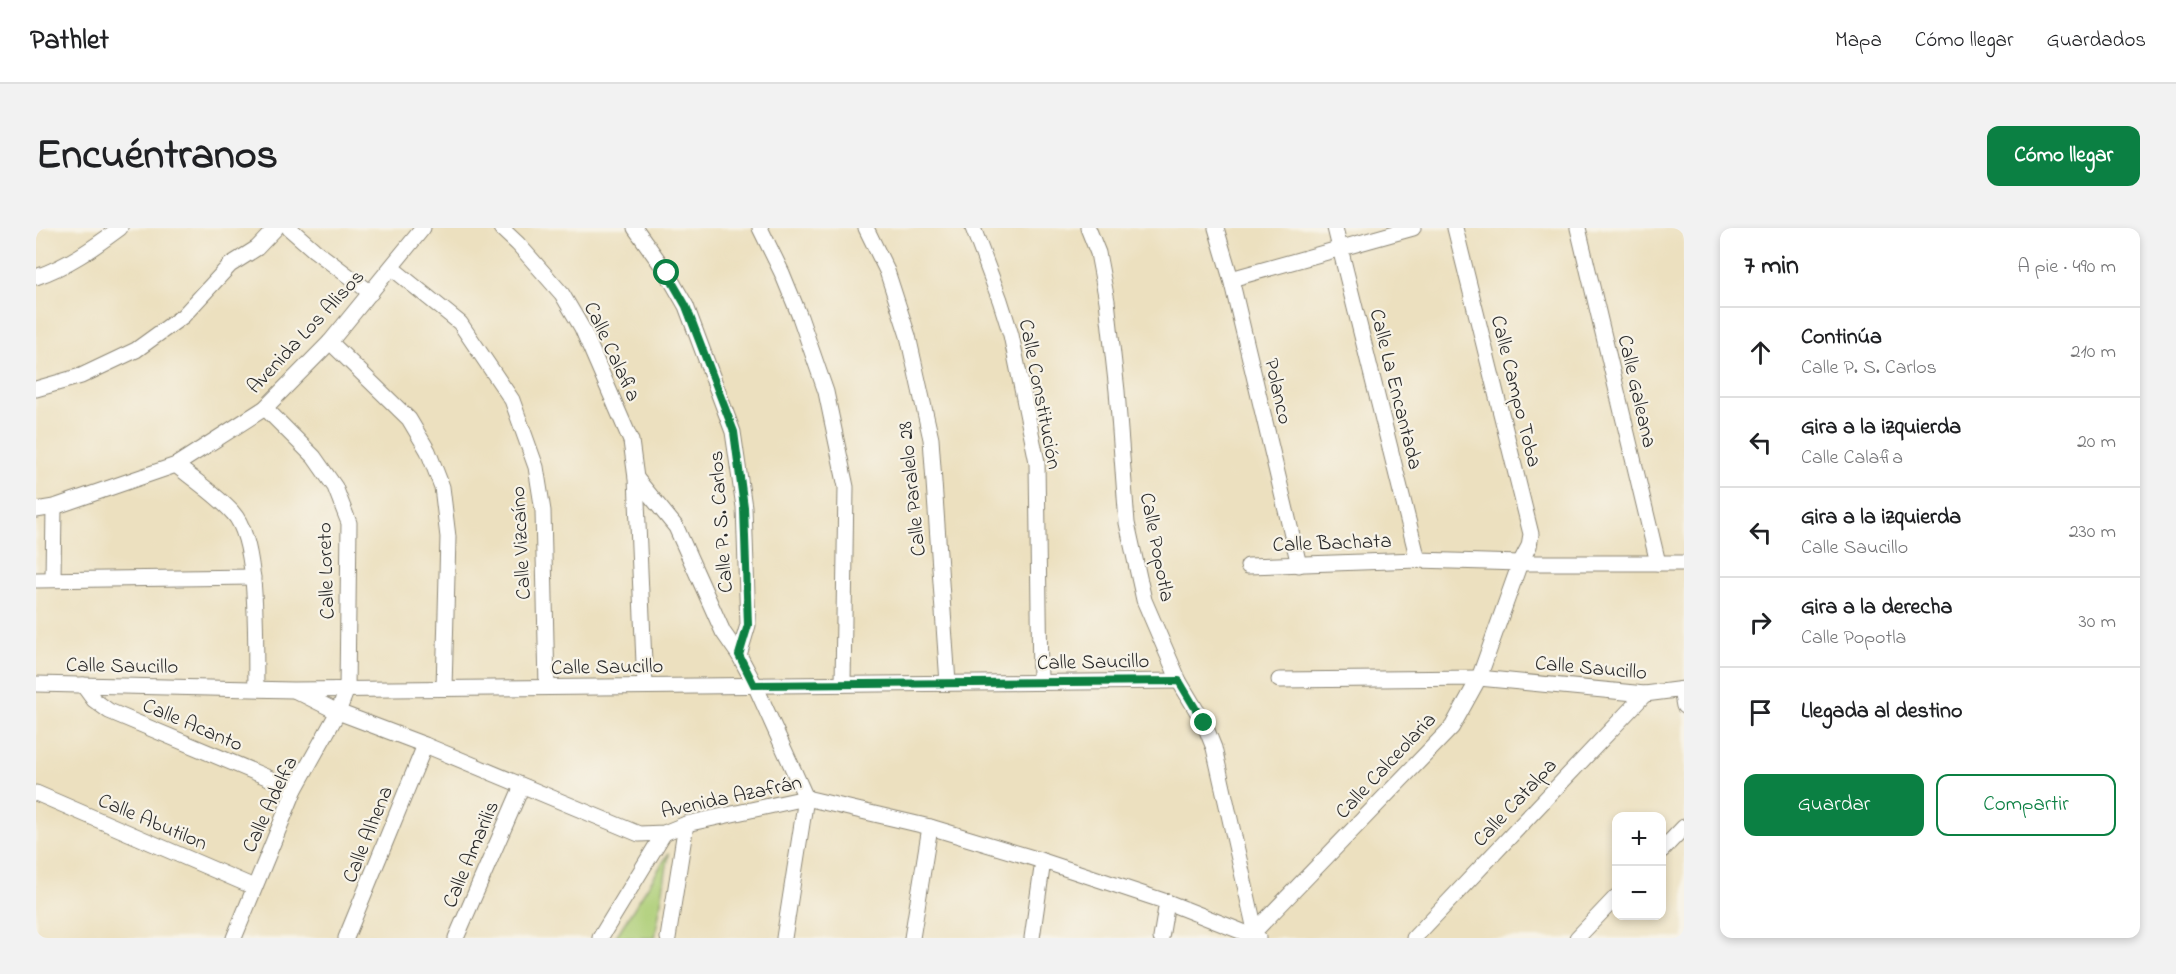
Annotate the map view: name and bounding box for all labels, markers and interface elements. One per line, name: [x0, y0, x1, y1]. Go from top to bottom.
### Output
text: Pathlet: [30, 21, 109, 62]
text: Mapa: [1835, 26, 1882, 56]
text: Cómo llegar: [1915, 26, 2013, 56]
text: Guardados: [2046, 26, 2146, 56]
text: Encuéntranos: [36, 126, 278, 187]
button: Cómo llegar: [1987, 126, 2140, 186]
text: 7 min: [1744, 248, 1799, 286]
text: A pie · 490 m: [2018, 253, 2116, 282]
route start: [653, 259, 679, 285]
street label: Avenida Los Alisos: [241, 263, 372, 401]
street label: Calle Calafia: [575, 297, 647, 407]
street label: Calle La Encantada: [1361, 306, 1430, 473]
street label: Calle Campo Toba: [1482, 313, 1548, 470]
street label: Calle Constitución: [1010, 317, 1068, 472]
text: Continúa: [1801, 322, 1882, 354]
street label: Calle Galeana: [1608, 332, 1664, 451]
icon: ahead: [1744, 336, 1777, 369]
text: 210 m: [2071, 338, 2116, 367]
text: Calle P. S. Carlos: [1801, 354, 1937, 383]
street label: Polanco: [1255, 356, 1299, 427]
text: Gira a la izquierda: [1801, 412, 1961, 444]
street label: Calle Paralelo 28: [891, 420, 935, 558]
icon: left: [1744, 426, 1777, 459]
text: 20 m: [2077, 428, 2116, 457]
text: Calle Calafia: [1801, 444, 1903, 473]
street label: Calle P. S. Carlos: [702, 450, 742, 594]
street label: Calle Vizcaíno: [504, 485, 540, 601]
street label: Calle Popotla: [1131, 490, 1181, 605]
text: Gira a la izquierda: [1801, 502, 1961, 534]
icon: left: [1744, 516, 1777, 549]
text: 230 m: [2069, 518, 2116, 547]
street label: Calle Loreto: [310, 522, 344, 620]
street label: Calle Bachata: [1272, 527, 1392, 561]
text: Calle Saucillo: [1801, 534, 1908, 563]
text: Gira a la derecha: [1801, 592, 1952, 624]
icon: right: [1744, 606, 1777, 639]
text: 30 m: [2079, 608, 2116, 637]
text: Calle Popotla: [1801, 624, 1906, 653]
street label: Calle Saucillo: [1037, 647, 1150, 679]
street label: Calle Saucillo: [1534, 649, 1648, 689]
street label: Calle Saucillo: [65, 651, 179, 683]
street label: Calle Saucillo: [551, 652, 664, 684]
street label: Calle Acanto: [137, 691, 247, 760]
icon: arrive: [1744, 696, 1777, 729]
text: Llegada al destino: [1801, 696, 1962, 728]
street label: Calle Calceolaria: [1329, 706, 1444, 827]
route end: [1190, 709, 1216, 735]
street label: Calle Adelfa: [235, 752, 306, 858]
street label: Calle Catalpa: [1466, 752, 1565, 855]
street label: Avenida Azafrán: [658, 768, 805, 828]
button: Guardar: [1744, 774, 1924, 836]
button: Compartir: [1936, 774, 2116, 836]
street label: Calle Alhena: [336, 782, 402, 888]
street label: Calle Abutilon: [93, 786, 212, 859]
street label: Calle Amarilis: [436, 797, 508, 913]
map controls: [1612, 812, 1666, 920]
button: +: [1612, 812, 1666, 866]
button: −: [1612, 866, 1666, 920]

